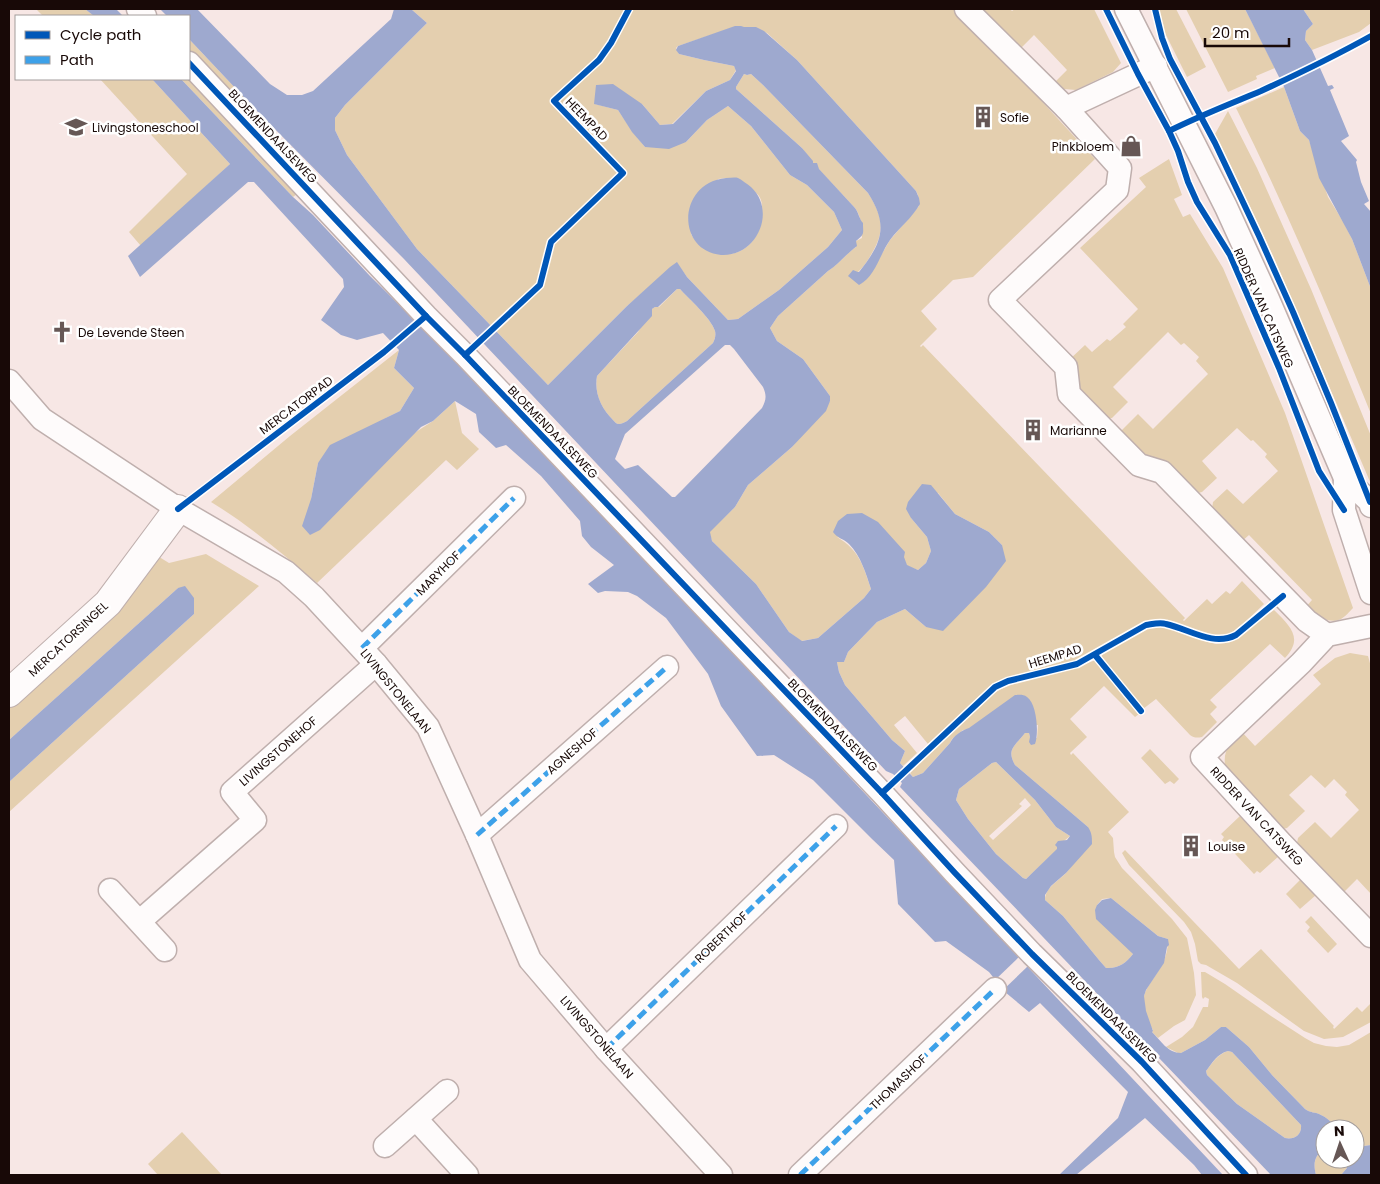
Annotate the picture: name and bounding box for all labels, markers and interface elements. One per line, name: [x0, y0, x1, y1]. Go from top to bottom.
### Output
legend: [15, 15, 190, 80]
scale bar: [1205, 15, 1289, 47]
text: 20 m: [1212, 22, 1250, 43]
text: Cycle path: [60, 24, 141, 45]
text: Path: [60, 49, 94, 70]
street label: BLOEMENDAALSEWEG: [225, 85, 321, 187]
street label: HEEMPAD: [562, 94, 612, 144]
building icon: Sofie: [970, 104, 996, 130]
place label: Sofie: [1000, 109, 1029, 126]
school or university icon: Livingstoneschool: [63, 114, 89, 140]
place label: Livingstoneschool: [92, 119, 199, 136]
shop icon: Pinkbloem: [1118, 133, 1144, 159]
place label: Pinkbloem: [1052, 138, 1114, 155]
street label: RIDDER VAN CATSWEG: [1230, 245, 1298, 371]
church icon: De Levende Steen: [49, 319, 75, 345]
place label: De Levende Steen: [78, 324, 184, 341]
street label: MERCATORPAD: [256, 372, 336, 438]
street label: BLOEMENDAALSEWEG: [504, 382, 602, 482]
building icon: Marianne: [1020, 417, 1046, 443]
place label: Marianne: [1050, 422, 1107, 439]
street label: MARYHOF: [412, 547, 464, 599]
street label: MERCATORSINGEL: [24, 598, 112, 680]
street label: HEEMPAD: [1026, 640, 1084, 672]
street label: LIVINGSTONELAAN: [357, 645, 435, 737]
street label: BLOEMENDAALSEWEG: [784, 675, 882, 775]
street label: LIVINGSTONEHOF: [235, 712, 321, 790]
street label: AGNESHOF: [543, 724, 601, 778]
street label: RIDDER VAN CATSWEG: [1207, 763, 1307, 869]
building icon: Louise: [1178, 833, 1204, 859]
place label: Louise: [1208, 838, 1245, 855]
street label: ROBERTHOF: [691, 907, 751, 967]
street label: BLOEMENDAALSEWEG: [1062, 967, 1162, 1067]
street label: LIVINGSTONELAAN: [556, 992, 638, 1082]
street label: THOMASHOF: [866, 1050, 930, 1114]
north arrow: [1315, 1119, 1365, 1169]
text: N: [1334, 1121, 1345, 1141]

